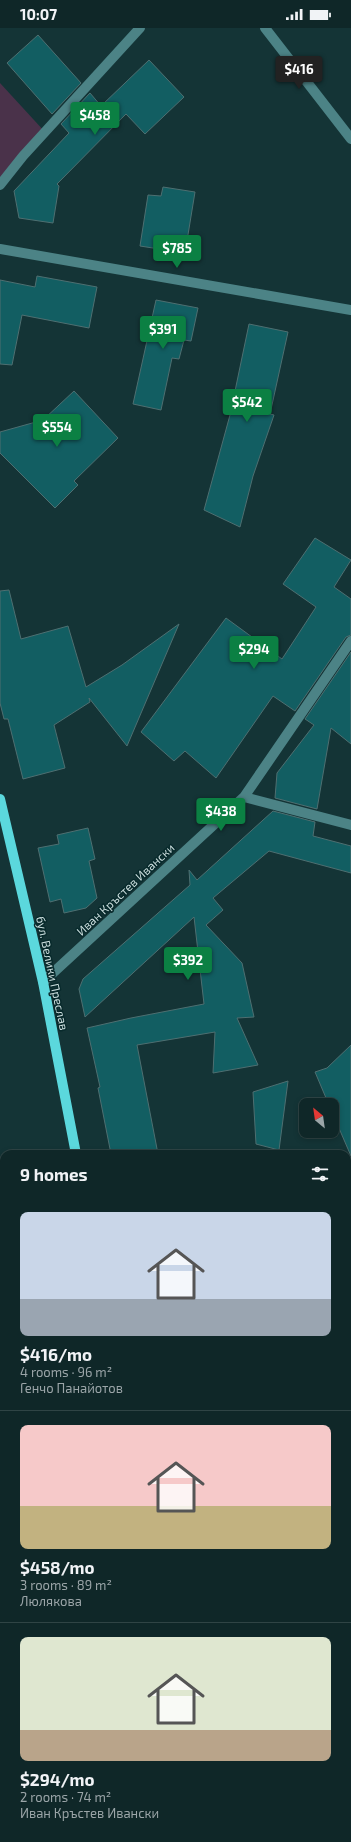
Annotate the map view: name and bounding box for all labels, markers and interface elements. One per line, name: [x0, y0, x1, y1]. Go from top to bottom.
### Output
text: 10:07: [20, 5, 57, 23]
pin: $416: [275, 56, 323, 90]
text: $416: [284, 61, 314, 77]
pin: $458: [71, 102, 119, 136]
text: $458: [79, 107, 111, 123]
pin: $785: [153, 235, 201, 269]
text: $785: [162, 240, 192, 256]
pin: $391: [139, 316, 187, 350]
text: $391: [149, 321, 177, 337]
pin: $542: [223, 389, 271, 423]
text: $542: [232, 394, 262, 410]
pin: $554: [33, 414, 81, 448]
text: $554: [42, 419, 72, 435]
pin: $294: [230, 636, 278, 670]
text: $294: [238, 641, 270, 657]
pin: $438: [197, 798, 245, 832]
text: $438: [205, 803, 237, 819]
street label: Иван Кръстев Ивански: [73, 840, 177, 938]
street label: бул. Велики Преслав: [33, 915, 72, 1032]
pin: $392: [164, 947, 212, 981]
text: $392: [173, 952, 203, 968]
north arrow: [299, 1098, 339, 1138]
map controls: [299, 1098, 339, 1138]
icon: filters: [309, 1163, 331, 1185]
text: 9 homes: [20, 1164, 88, 1184]
icon: home: [140, 1238, 212, 1310]
text: $416/mo: [20, 1344, 92, 1364]
text: 4 rooms · 96 m²: [20, 1364, 112, 1380]
text: Генчо Панайотов: [20, 1380, 123, 1396]
icon: home: [140, 1451, 212, 1523]
text: $458/mo: [20, 1557, 95, 1577]
text: 3 rooms · 89 m²: [20, 1577, 112, 1593]
text: Люлякова: [20, 1593, 82, 1609]
icon: home: [140, 1663, 212, 1735]
text: $294/mo: [20, 1769, 94, 1789]
text: 2 rooms · 74 m²: [20, 1789, 111, 1805]
text: Иван Кръстев Ивански: [20, 1805, 159, 1821]

